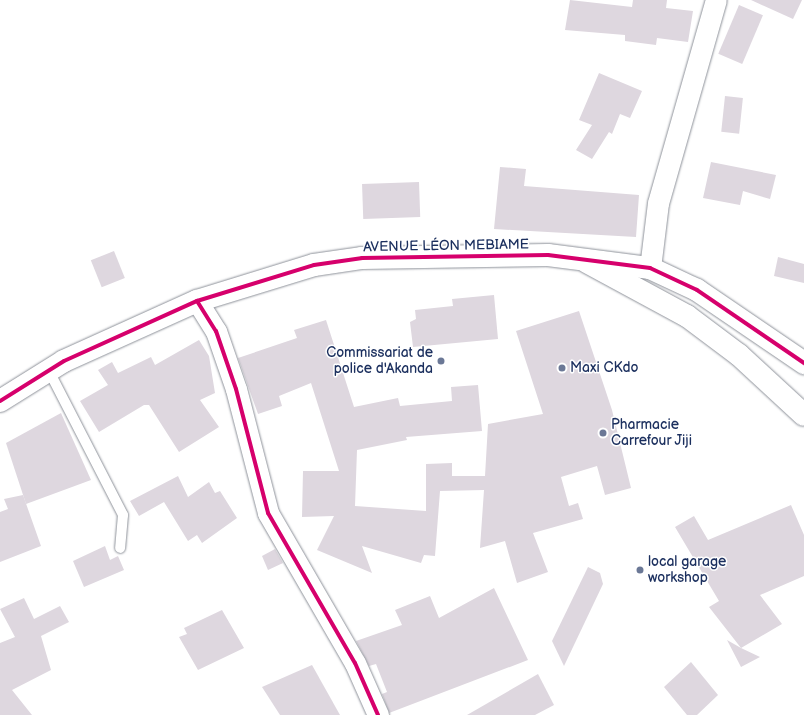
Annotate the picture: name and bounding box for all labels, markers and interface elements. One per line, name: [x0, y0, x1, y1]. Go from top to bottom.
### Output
street label: AVENUE LÉON MEBIAME: [363, 236, 529, 256]
place label: Commissariat de police d'Akanda: [326, 345, 433, 378]
marker: Commissariat de police d'Akanda: [436, 356, 446, 366]
place label: Maxi CKdo: [570, 360, 638, 376]
marker: Maxi CKdo: [557, 363, 567, 373]
place label: Pharmacie Carrefour Jiji: [611, 417, 693, 450]
marker: Pharmacie Carrefour Jiji: [598, 428, 608, 438]
place label: local garage workshop: [648, 554, 726, 586]
marker: local garage workshop: [635, 565, 645, 575]

